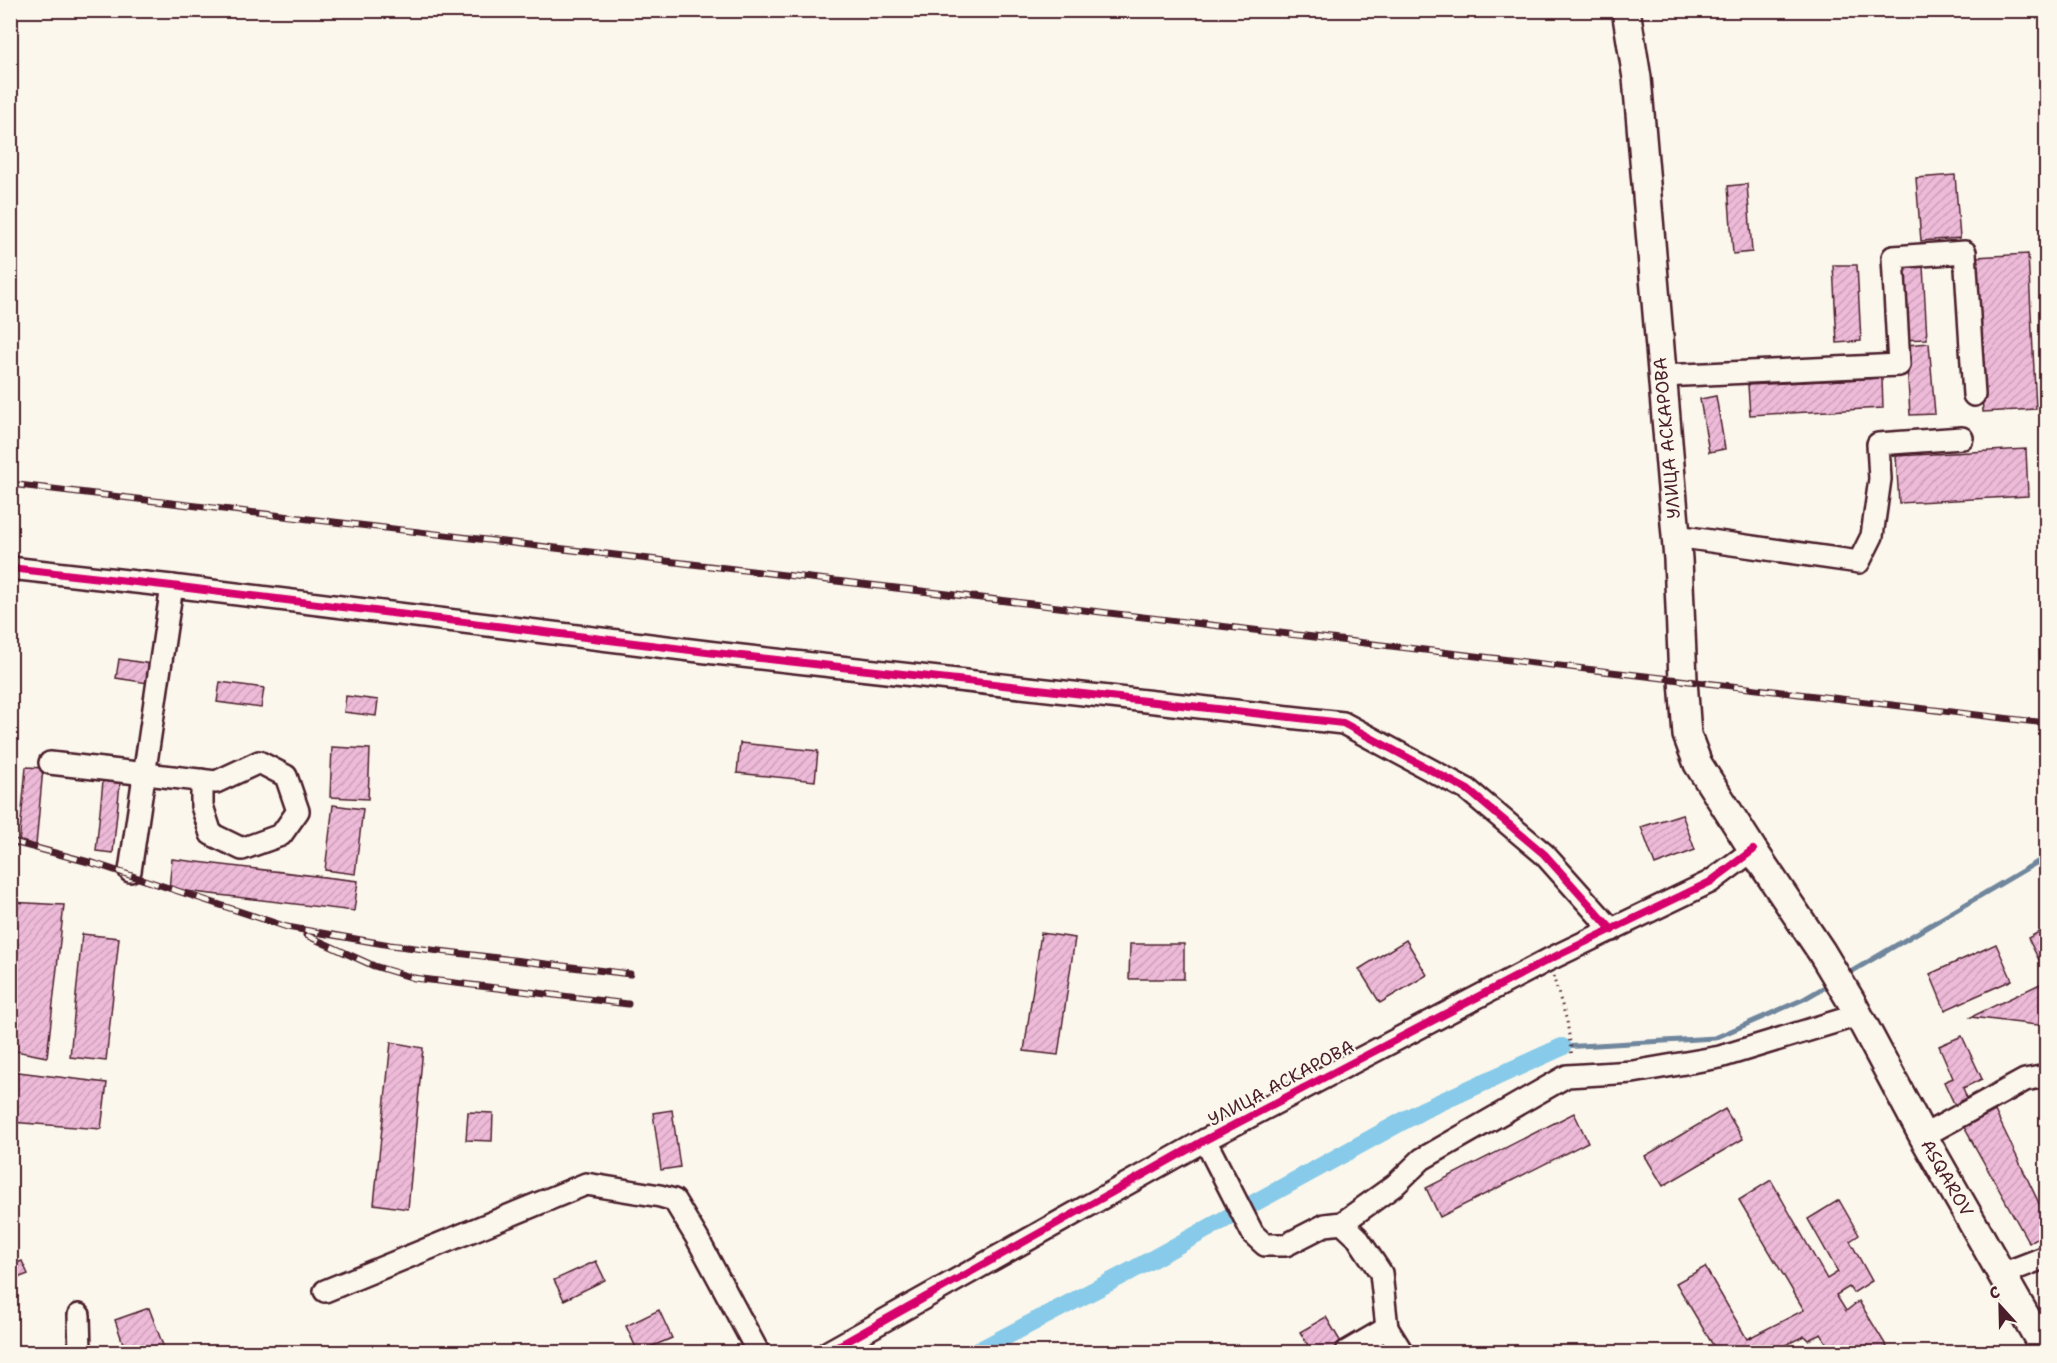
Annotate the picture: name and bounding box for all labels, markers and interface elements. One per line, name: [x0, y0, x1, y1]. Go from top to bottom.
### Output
street label: УЛИЦА АСКАРОВА: [1648, 356, 1686, 520]
street label: УЛИЦА АСКАРОВА: [1204, 1034, 1358, 1132]
street label: ASQAROV: [1915, 1135, 1979, 1221]
north arrow: [1970, 1276, 2030, 1336]
text: С: [1986, 1281, 2003, 1304]

